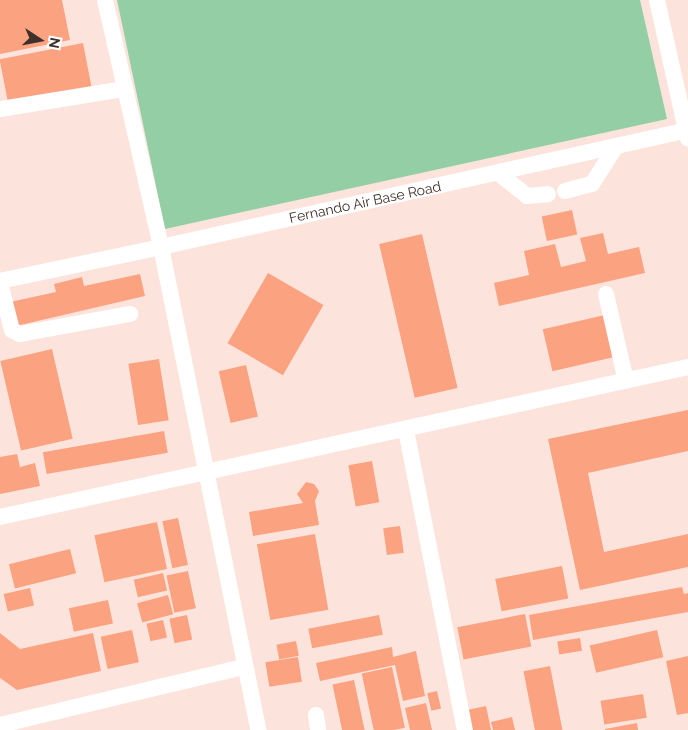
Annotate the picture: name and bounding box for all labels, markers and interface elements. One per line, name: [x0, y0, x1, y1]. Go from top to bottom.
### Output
north arrow: [15, 15, 65, 65]
text: N: [46, 36, 64, 50]
street label: Fernando Air Base Road: [287, 178, 443, 226]

